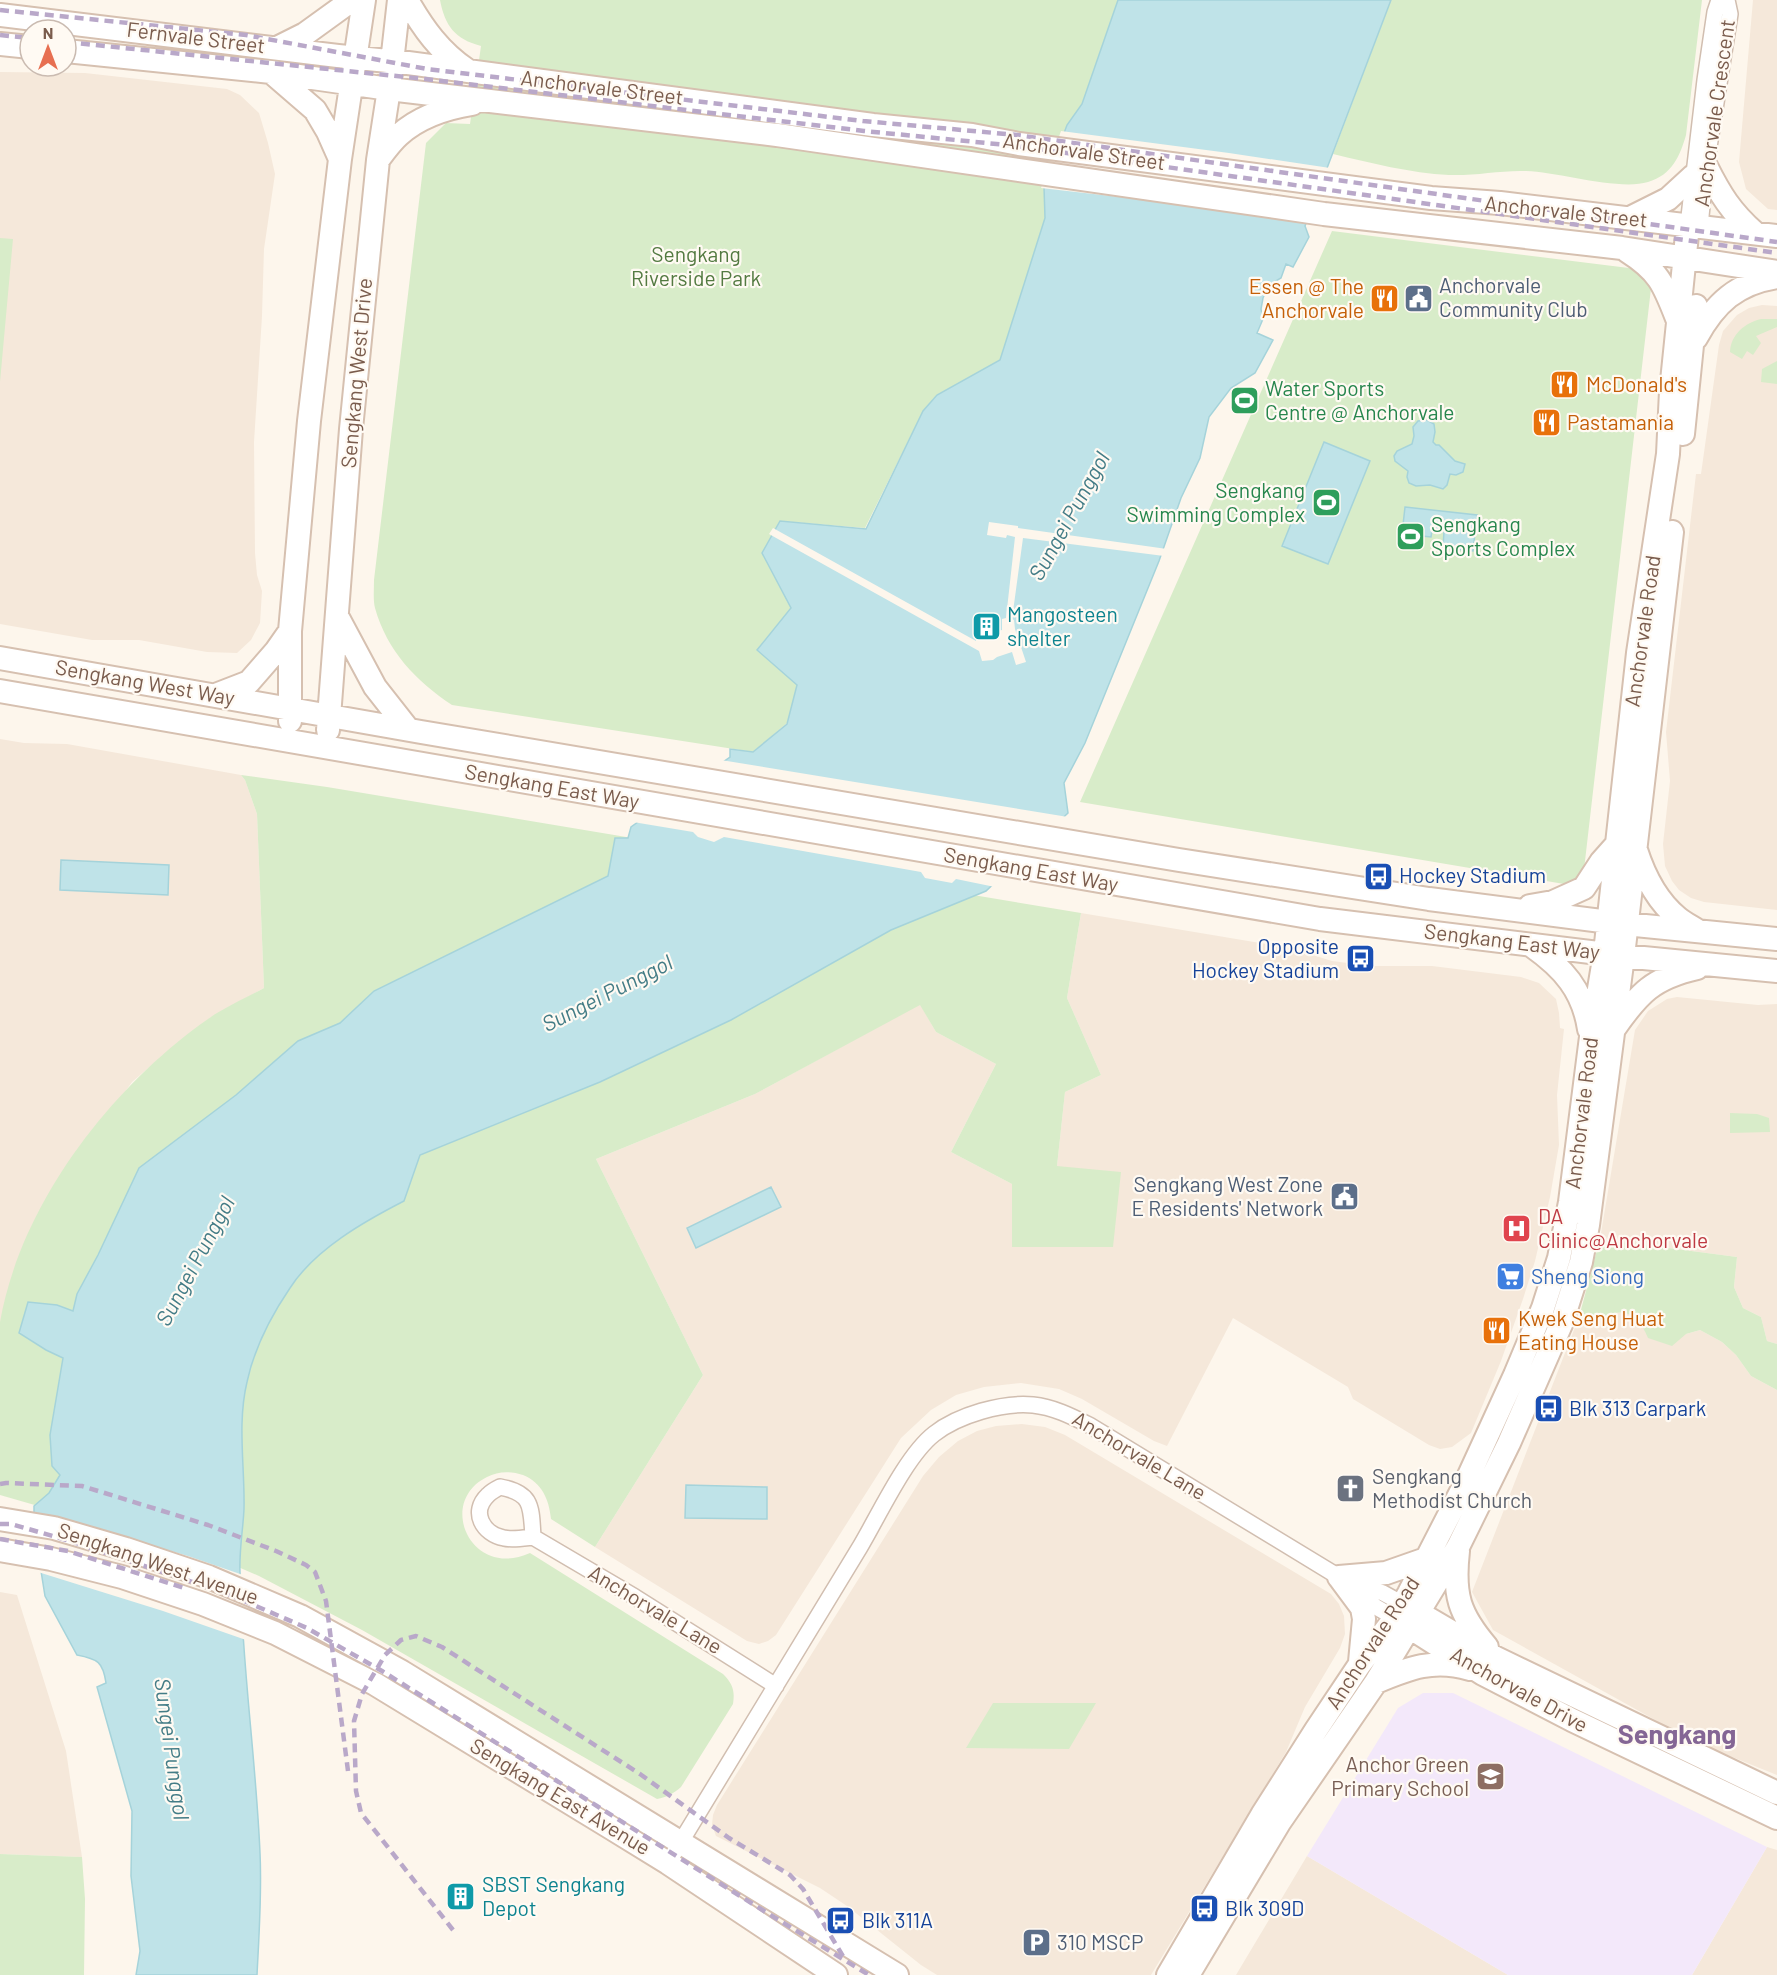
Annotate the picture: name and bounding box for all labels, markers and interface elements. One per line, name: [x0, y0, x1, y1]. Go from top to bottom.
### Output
street label: Fernvale Street: [126, 16, 267, 57]
north arrow: [18, 18, 78, 78]
street label: Anchorvale Crescent: [1688, 18, 1739, 208]
text: N: [43, 23, 53, 42]
street label: Anchorvale Street: [519, 64, 685, 109]
street label: Anchorvale Street: [1001, 127, 1167, 174]
street label: Anchorvale Street: [1483, 190, 1649, 231]
park label: Sengkang Riverside Park: [631, 241, 761, 290]
place label: Anchorvale Community Club: [1439, 272, 1588, 321]
place label: Essen @ The Anchorvale: [1249, 273, 1364, 322]
street label: Sengkang West Drive: [335, 277, 376, 469]
public building icon: Anchorvale Community Club: [1402, 282, 1434, 314]
restaurant icon: Essen @ The Anchorvale: [1369, 283, 1401, 315]
restaurant icon: McDonald's: [1549, 369, 1581, 401]
place label: McDonald's: [1586, 371, 1687, 396]
place label: Water Sports Centre @ Anchorvale: [1265, 375, 1455, 424]
sports icon: Water Sports Centre @ Anchorvale: [1228, 385, 1260, 417]
restaurant icon: Pastamania: [1530, 407, 1562, 439]
place label: Pastamania: [1567, 409, 1674, 434]
water label: Sungei Punggol: [1022, 447, 1114, 584]
place label: Sengkang Swimming Complex: [1127, 477, 1305, 526]
sports icon: Sengkang Swimming Complex: [1310, 487, 1342, 519]
place label: Sengkang Sports Complex: [1431, 511, 1575, 560]
sports icon: Sengkang Sports Complex: [1394, 521, 1426, 553]
street label: Anchorvale Road: [1619, 553, 1665, 708]
place label: Mangosteen shelter: [1007, 601, 1118, 650]
building icon: Mangosteen shelter: [970, 611, 1002, 643]
street label: Sengkang West Way: [54, 653, 237, 710]
street label: Sengkang East Way: [463, 758, 642, 813]
street label: Sengkang East Way: [942, 841, 1121, 896]
bus stop icon: Hockey Stadium: [1362, 860, 1394, 892]
place label: Hockey Stadium: [1399, 862, 1546, 887]
street label: Sengkang East Way: [1423, 917, 1602, 964]
place label: Opposite Hockey Stadium: [1192, 933, 1339, 982]
bus stop icon: Opposite Hockey Stadium: [1344, 943, 1376, 975]
water label: Sungei Punggol: [537, 948, 676, 1036]
street label: Anchorvale Road: [1559, 1035, 1602, 1190]
place label: Sengkang West Zone E Residents' Network: [1131, 1171, 1323, 1220]
public building icon: Sengkang West Zone E Residents' Network: [1328, 1181, 1360, 1213]
water label: Sungei Punggol: [149, 1191, 239, 1330]
place label: DA Clinic@Anchorvale: [1538, 1203, 1708, 1252]
hospital icon: DA Clinic@Anchorvale: [1501, 1213, 1533, 1245]
supermarket icon: Sheng Siong: [1494, 1261, 1526, 1293]
place label: Sheng Siong: [1531, 1263, 1644, 1288]
place label: Kwek Seng Huat Eating House: [1518, 1305, 1665, 1354]
restaurant icon: Kwek Seng Huat Eating House: [1481, 1315, 1513, 1347]
bus stop icon: Blk 313 Carpark: [1532, 1393, 1564, 1425]
place label: Blk 313 Carpark: [1569, 1395, 1706, 1420]
street label: Anchorvale Lane: [1068, 1405, 1211, 1504]
place label: Sengkang Methodist Church: [1372, 1463, 1532, 1512]
church icon: Sengkang Methodist Church: [1335, 1473, 1367, 1505]
street label: Sengkang West Avenue: [55, 1516, 262, 1609]
street label: Anchorvale Lane: [584, 1559, 727, 1658]
street label: Anchorvale Road: [1320, 1571, 1424, 1713]
street label: Anchorvale Drive: [1447, 1641, 1593, 1737]
water label: Sungei Punggol: [150, 1676, 196, 1822]
district label: Sengkang: [1618, 1717, 1736, 1749]
street label: Sengkang East Avenue: [466, 1732, 655, 1859]
place label: Anchor Green Primary School: [1331, 1751, 1469, 1800]
school or university icon: Anchor Green Primary School: [1474, 1761, 1506, 1793]
place label: SBST Sengkang Depot: [482, 1871, 625, 1920]
building icon: SBST Sengkang Depot: [445, 1881, 477, 1913]
bus stop icon: Blk 309D: [1188, 1893, 1220, 1925]
place label: Blk 309D: [1225, 1895, 1304, 1920]
bus stop icon: Blk 311A: [825, 1905, 857, 1937]
place label: Blk 311A: [862, 1907, 933, 1932]
parking icon: 310 MSCP: [1020, 1927, 1052, 1959]
place label: 310 MSCP: [1057, 1929, 1144, 1954]

